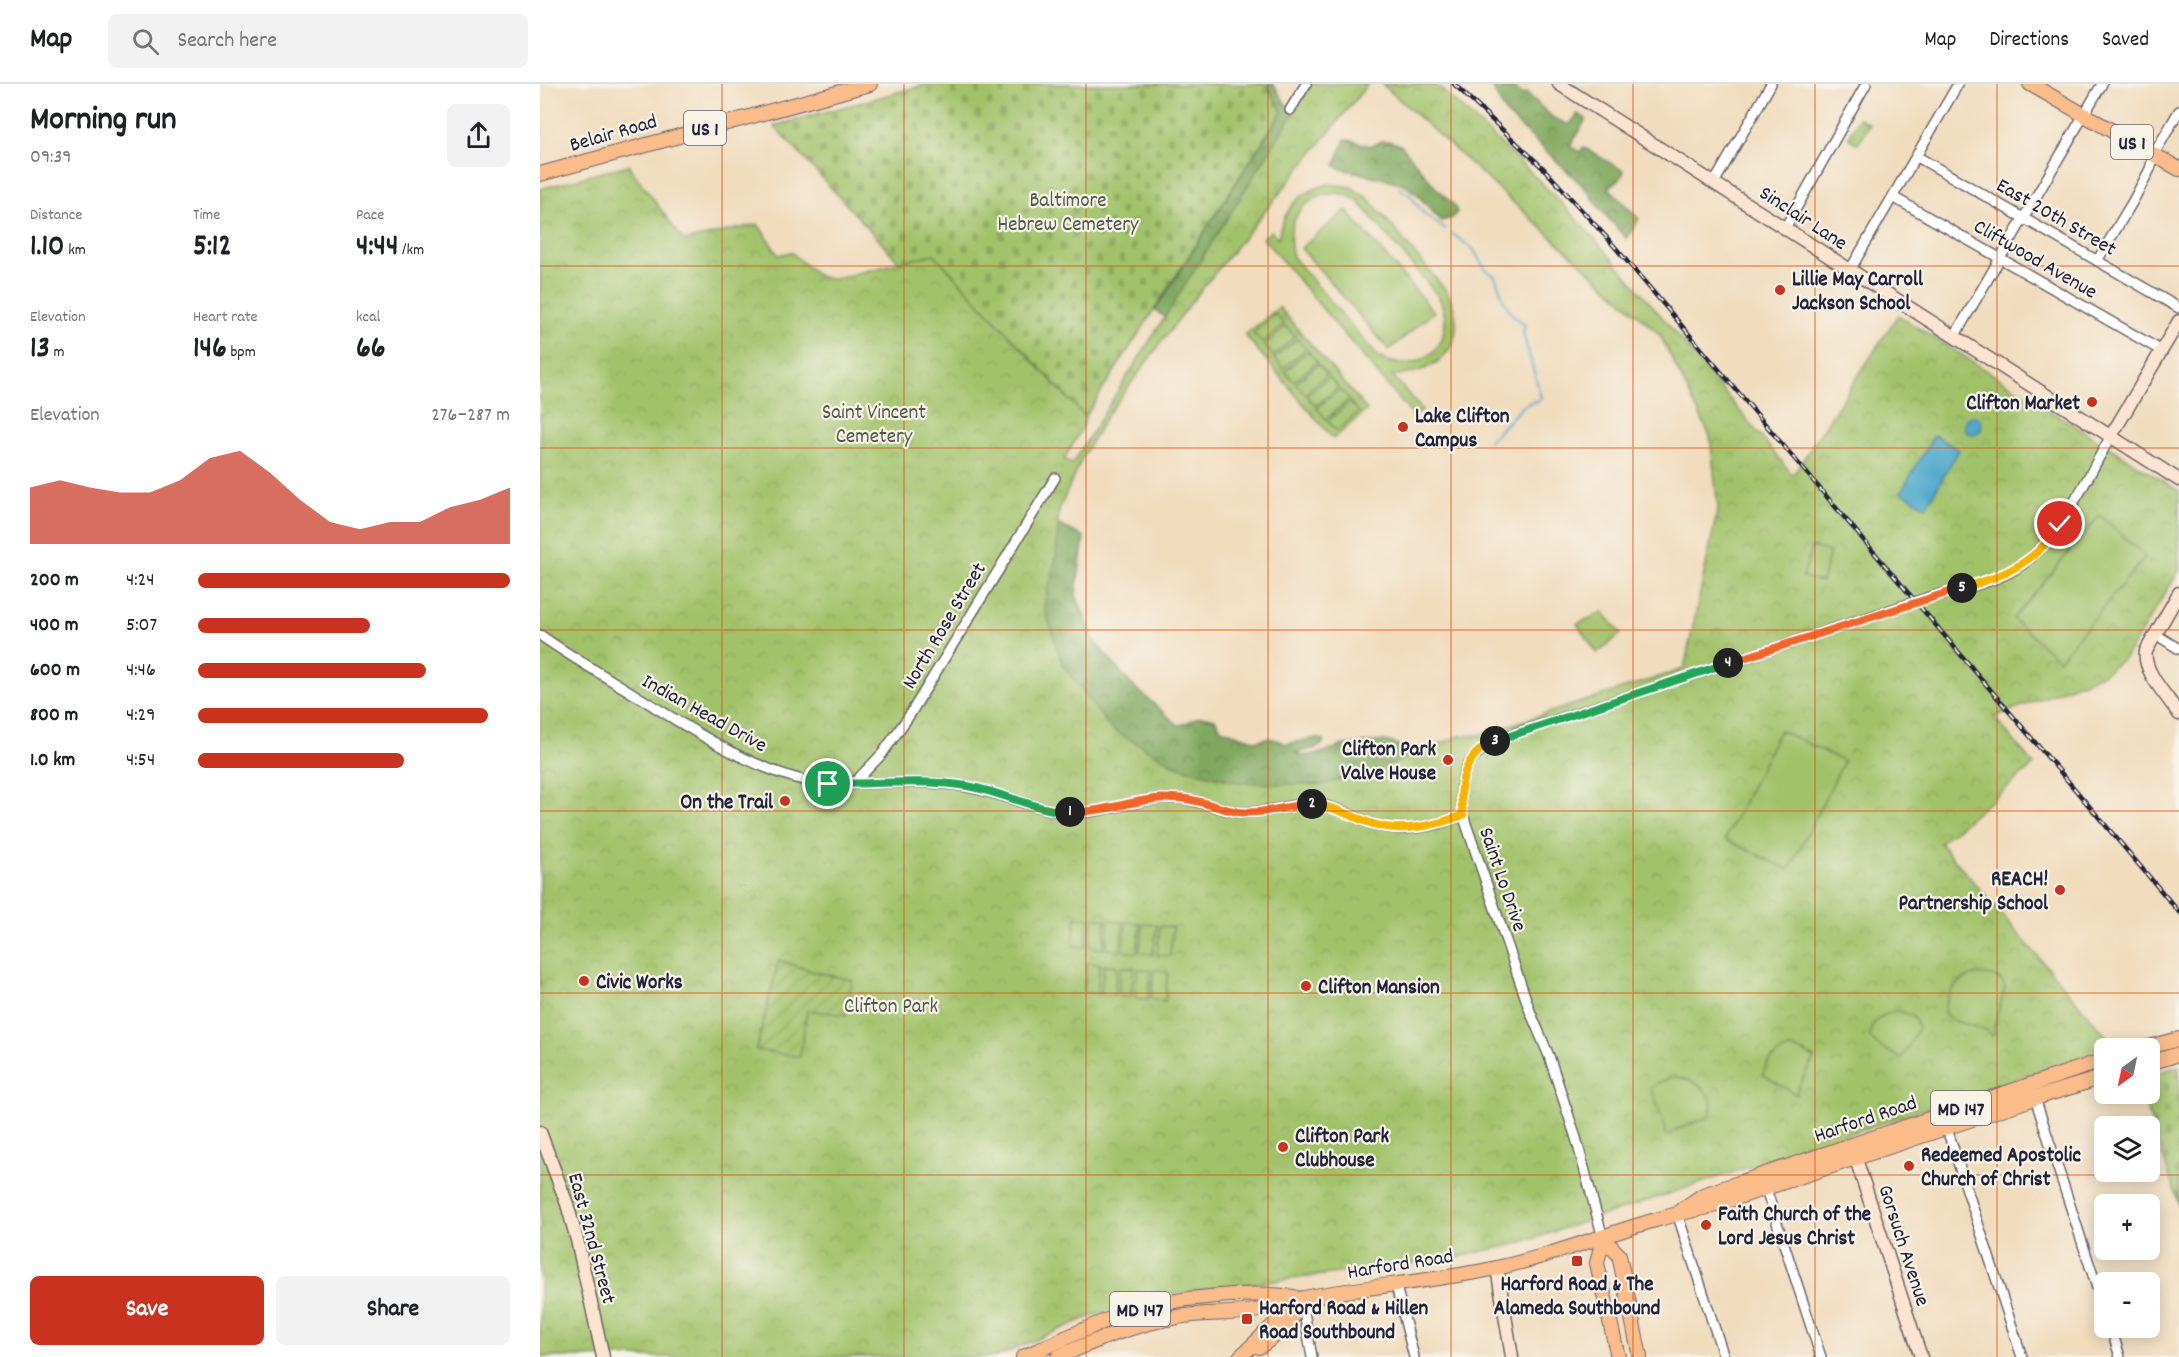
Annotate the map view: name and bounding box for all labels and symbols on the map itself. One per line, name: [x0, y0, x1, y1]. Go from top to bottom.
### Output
street label: Belair Road: [567, 108, 661, 162]
road number: US 1: [684, 111, 726, 145]
road number: US 1: [2111, 125, 2153, 159]
street label: East 20th Street: [1990, 172, 2121, 265]
street label: Sinclair Lane: [1752, 180, 1852, 259]
park label: Baltimore Hebrew Cemetery: [997, 187, 1139, 241]
street label: Cliftwood Avenue: [1967, 213, 2102, 308]
place label: Lillie May Carroll Jackson School: [1792, 266, 1924, 320]
marker: Lillie May Carroll Jackson School: [1773, 283, 1787, 297]
place label: Clifton Market: [1966, 390, 2080, 420]
marker: Clifton Market: [2085, 395, 2099, 409]
park label: Saint Vincent Cemetery: [822, 399, 926, 453]
place label: Lake Clifton Campus: [1415, 403, 1510, 457]
marker: Lake Clifton Campus: [1396, 420, 1410, 434]
pin: [2034, 498, 2085, 549]
street label: North Rose Street: [896, 557, 995, 696]
pin: 5: [1947, 573, 1977, 603]
pin: 4: [1713, 648, 1743, 678]
street label: Indian Head Drive: [635, 668, 772, 761]
pin: 3: [1480, 726, 1510, 756]
place label: Clifton Park Valve House: [1341, 736, 1436, 790]
marker: Clifton Park Valve House: [1441, 753, 1455, 767]
pin: [802, 758, 853, 809]
place label: On the Trail: [680, 789, 774, 819]
pin: 2: [1297, 789, 1327, 819]
marker: On the Trail: [778, 794, 792, 808]
pin: 1: [1055, 797, 1085, 827]
street label: Saint Lo Drive: [1469, 824, 1533, 936]
place label: REACH! Partnership School: [1899, 866, 2049, 920]
marker: REACH! Partnership School: [2053, 883, 2067, 897]
place label: Civic Works: [596, 969, 683, 999]
marker: Civic Works: [577, 974, 591, 988]
place label: Clifton Mansion: [1318, 974, 1440, 1004]
marker: Clifton Mansion: [1299, 979, 1313, 993]
park label: Clifton Park: [844, 993, 938, 1023]
north arrow: [2094, 1038, 2160, 1104]
street label: Harford Road: [1811, 1089, 1921, 1152]
road number: MD 147: [1931, 1091, 1991, 1125]
place label: Clifton Park Clubhouse: [1295, 1123, 1389, 1177]
marker: Clifton Park Clubhouse: [1276, 1140, 1290, 1154]
place label: Redeemed Apostolic Church of Christ: [1921, 1142, 2081, 1196]
marker: Redeemed Apostolic Church of Christ: [1902, 1159, 1916, 1173]
street label: East 32nd Street: [558, 1170, 622, 1308]
street label: Gorsuch Avenue: [1868, 1181, 1936, 1310]
place label: Faith Church of the Lord Jesus Christ: [1718, 1201, 1871, 1255]
marker: Faith Church of the Lord Jesus Christ: [1699, 1218, 1713, 1232]
street label: Harford Road: [1345, 1243, 1456, 1289]
marker: Harford Road & The Alameda Southbound: [1570, 1254, 1584, 1268]
place label: Harford Road & The Alameda Southbound: [1494, 1271, 1660, 1325]
road number: MD 147: [1110, 1292, 1170, 1326]
place label: Harford Road & Hillen Road Southbound: [1259, 1295, 1429, 1349]
marker: Harford Road & Hillen Road Southbound: [1240, 1312, 1254, 1326]

